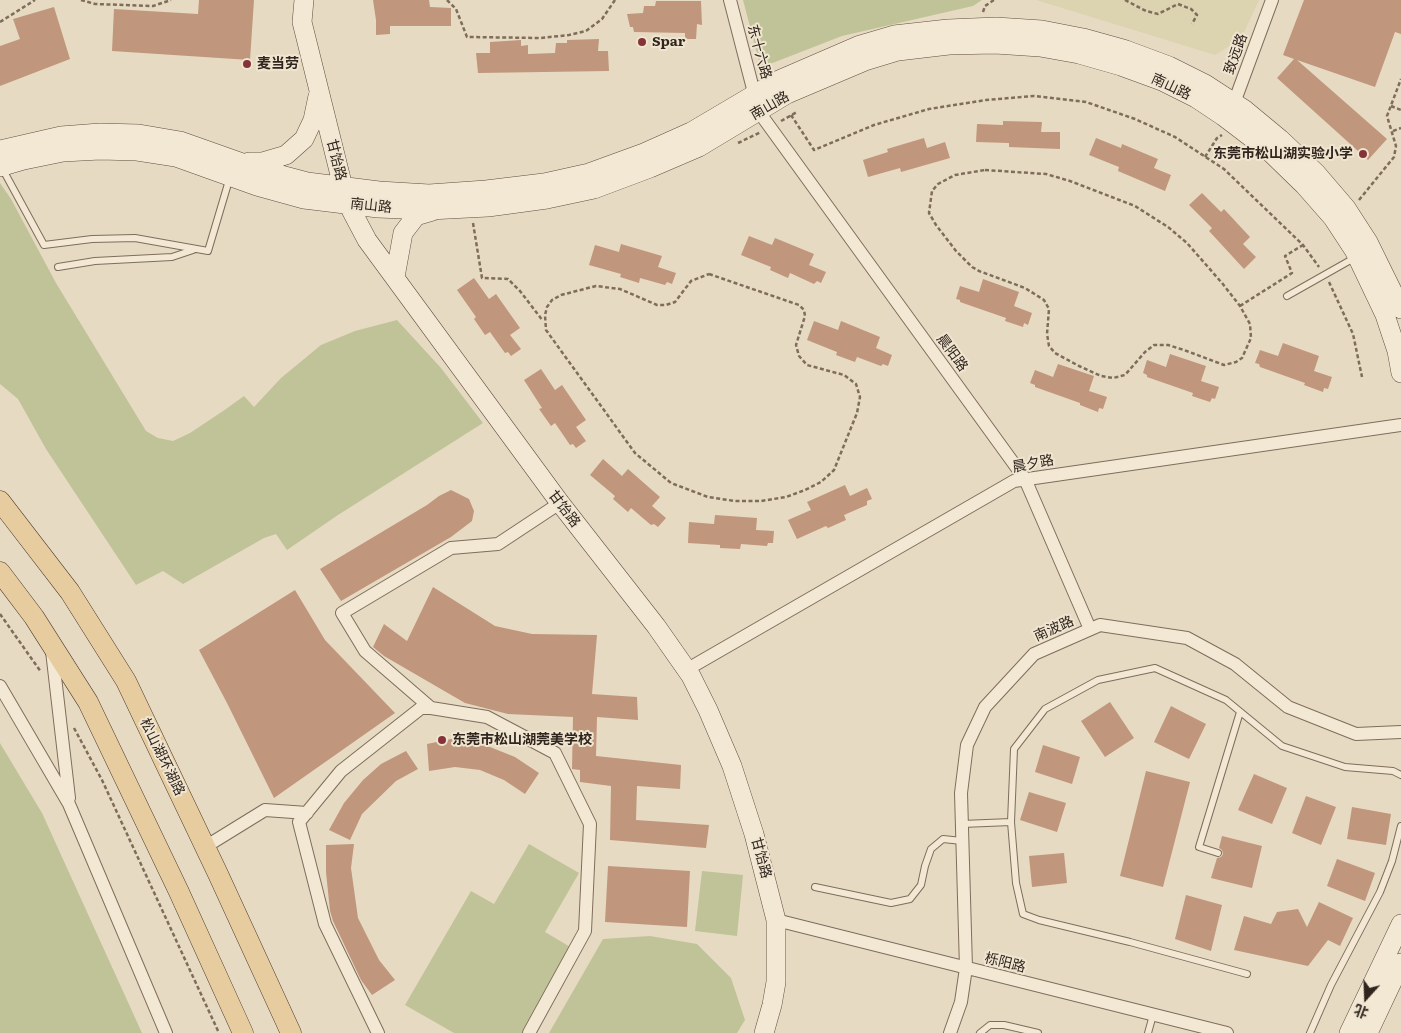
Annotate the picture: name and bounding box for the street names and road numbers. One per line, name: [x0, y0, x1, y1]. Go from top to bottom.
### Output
street label: 东十六路: [744, 23, 774, 81]
street label: 致远路: [1221, 31, 1251, 77]
street label: 南山路: [1148, 71, 1194, 103]
street label: 南山路: [748, 88, 792, 124]
street label: 甘饴路: [323, 138, 349, 182]
street label: 南山路: [349, 195, 393, 217]
street label: 晨阳路: [933, 331, 971, 375]
street label: 晨夕路: [1011, 452, 1055, 476]
street label: 甘饴路: [545, 487, 583, 531]
street label: 南波路: [1031, 613, 1077, 645]
street label: 松山湖环湖路: [136, 716, 188, 798]
street label: 甘饴路: [747, 836, 775, 880]
street label: 栎阳路: [983, 950, 1027, 976]

